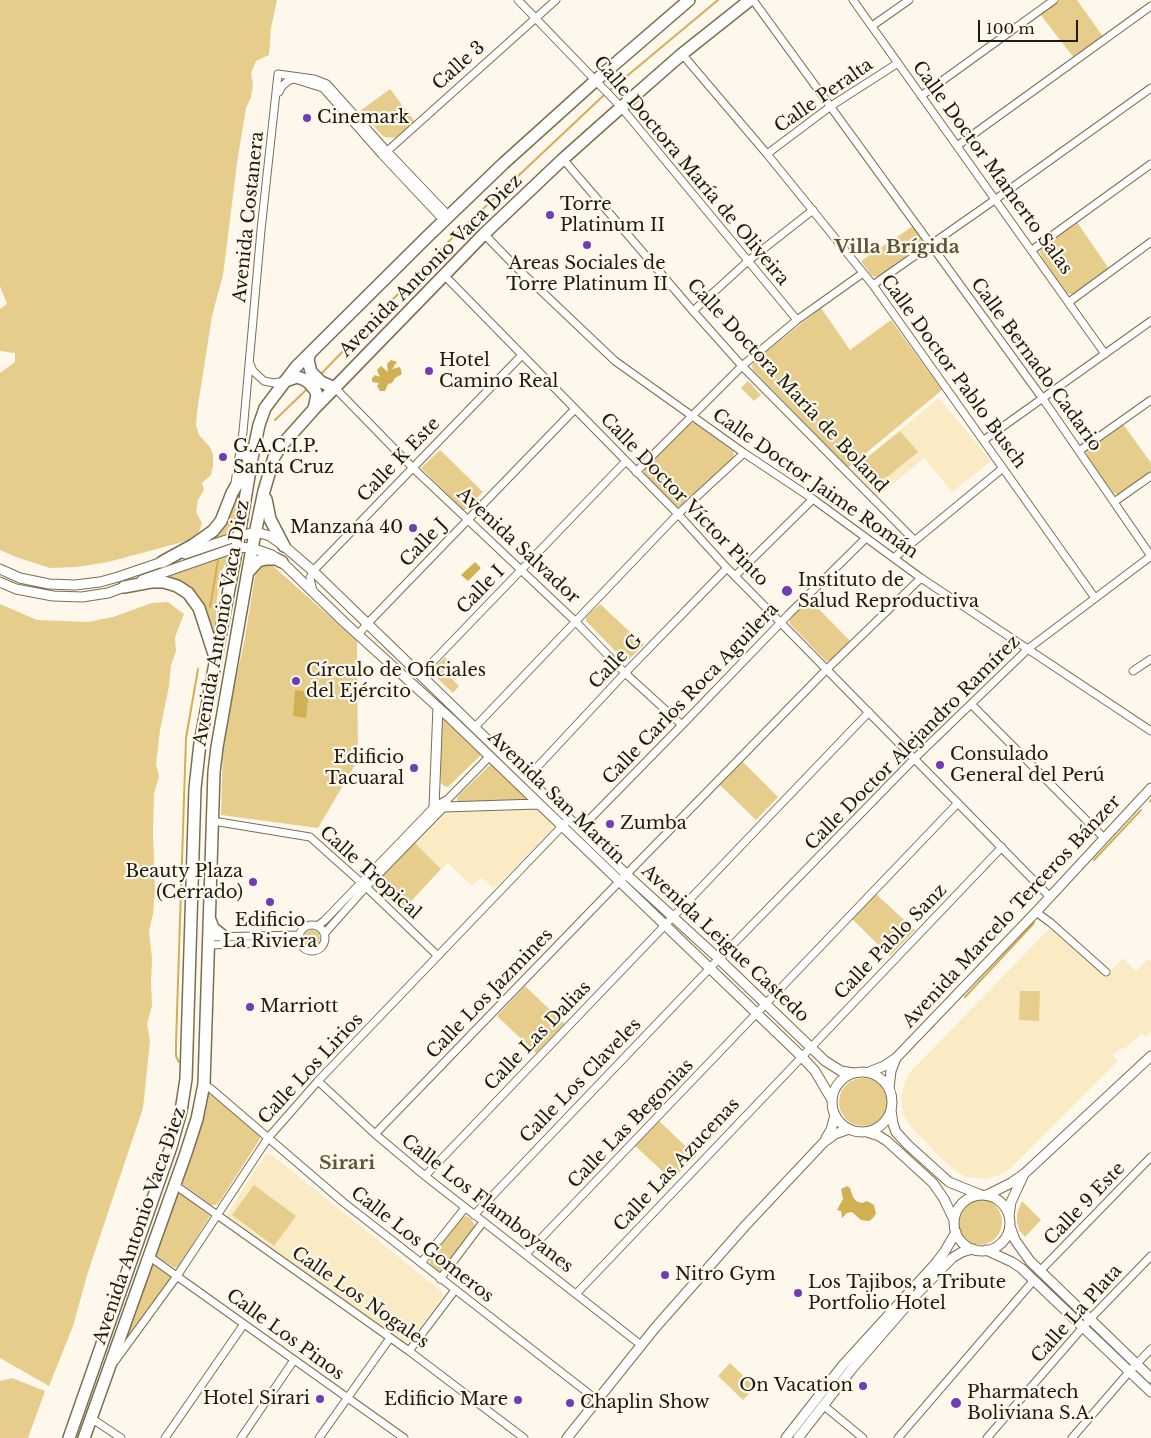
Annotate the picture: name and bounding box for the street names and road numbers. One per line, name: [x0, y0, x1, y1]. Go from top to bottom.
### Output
street label: Calle 3: [428, 37, 490, 95]
street label: Calle Doctora María de Oliveira: [589, 52, 793, 290]
street label: Calle Peralta: [771, 54, 877, 138]
street label: Calle Doctor Mamerto Salas: [907, 57, 1077, 279]
street label: Avenida Costanera: [229, 130, 269, 304]
street label: Avenida Antonio Vaca Diez: [335, 170, 527, 362]
street label: Calle Doctor Pablo Busch: [876, 271, 1030, 473]
street label: Calle Bernado Cadario: [966, 274, 1106, 456]
street label: Calle Doctora María de Boland: [682, 275, 892, 497]
street label: Calle Doctor Jaime Román: [708, 405, 922, 563]
street label: Calle Doctor Víctor Pinto: [595, 409, 773, 591]
street label: Calle K Este: [353, 413, 445, 507]
street label: Avenida Salvador: [452, 483, 584, 609]
street label: Avenida Antonio Vaca Diez: [190, 498, 254, 748]
street label: Calle J: [396, 514, 452, 572]
street label: Calle I: [453, 561, 509, 619]
street label: Calle Carlos Roca Aguilera: [599, 599, 783, 789]
street label: Calle G: [585, 630, 647, 694]
street label: Calle Doctor Alejandro Ramírez: [801, 631, 1025, 855]
street label: Avenida San Martín: [483, 727, 629, 869]
street label: Avenida Marcelo Terceros Bánzer: [898, 791, 1126, 1033]
street label: Calle Tropical: [315, 822, 425, 924]
street label: Avenida Leigue Castedo: [637, 861, 813, 1027]
street label: Calle Pablo Sanz: [830, 880, 952, 1004]
street label: Calle Los Jazmines: [422, 924, 558, 1064]
street label: Calle Las Dalias: [480, 977, 596, 1095]
street label: Calle Los Lirios: [254, 1009, 368, 1129]
street label: Calle Los Claveles: [516, 1014, 646, 1148]
street label: Calle Las Begonias: [564, 1055, 698, 1193]
street label: Calle Las Azucenas: [610, 1094, 744, 1236]
street label: Avenida Antonio Vaca Diez: [89, 1105, 191, 1347]
street label: Calle Los Flamboyanes: [397, 1130, 577, 1278]
street label: Calle 9 Este: [1040, 1158, 1130, 1250]
street label: Calle Los Gomeros: [346, 1183, 498, 1307]
street label: Calle Los Nogales: [287, 1243, 433, 1353]
street label: Calle La Plata: [1027, 1260, 1127, 1368]
street label: Calle Los Pinos: [222, 1285, 348, 1385]

